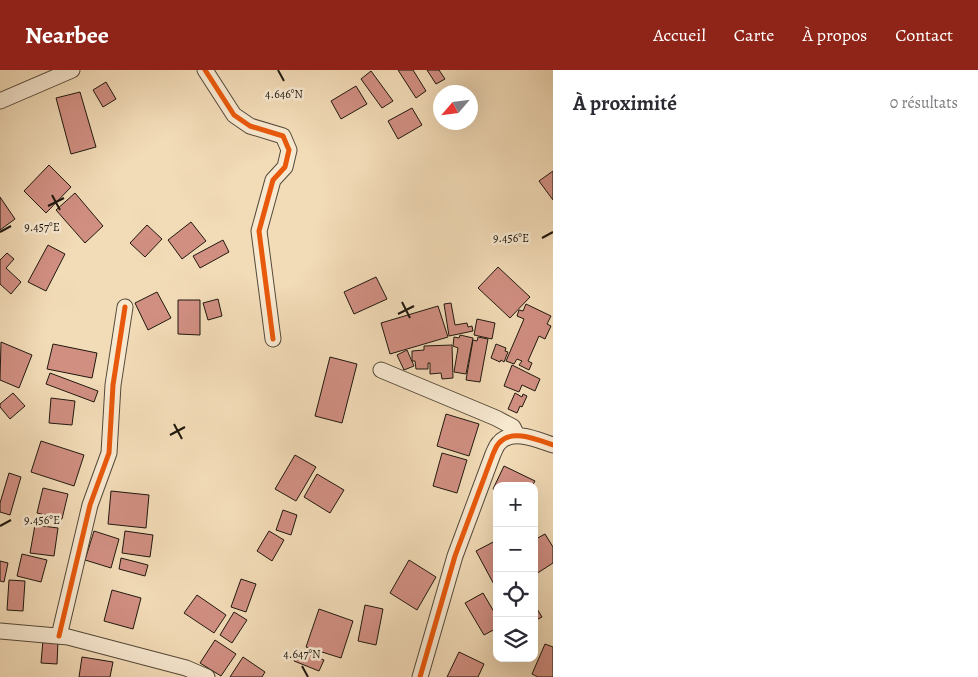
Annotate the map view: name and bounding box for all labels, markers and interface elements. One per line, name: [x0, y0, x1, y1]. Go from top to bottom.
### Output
text: Nearbee: [25, 19, 109, 51]
text: Accueil: [653, 23, 706, 47]
text: Carte: [734, 23, 774, 47]
text: À propos: [802, 23, 867, 47]
text: Contact: [895, 23, 953, 47]
north arrow: [433, 85, 478, 130]
text: 4.646°N: [265, 86, 303, 102]
text: À proximité: [573, 89, 677, 117]
text: 0 résultats: [890, 92, 958, 114]
text: 9.457°E: [24, 219, 60, 235]
text: 9.456°E: [493, 230, 529, 246]
map controls: [493, 482, 538, 662]
button: +: [493, 482, 538, 527]
text: 9.456°E: [24, 512, 60, 528]
button: −: [493, 527, 538, 572]
button: locate: [493, 572, 538, 617]
button: layers: [493, 617, 538, 662]
text: 4.647°N: [283, 646, 321, 662]

